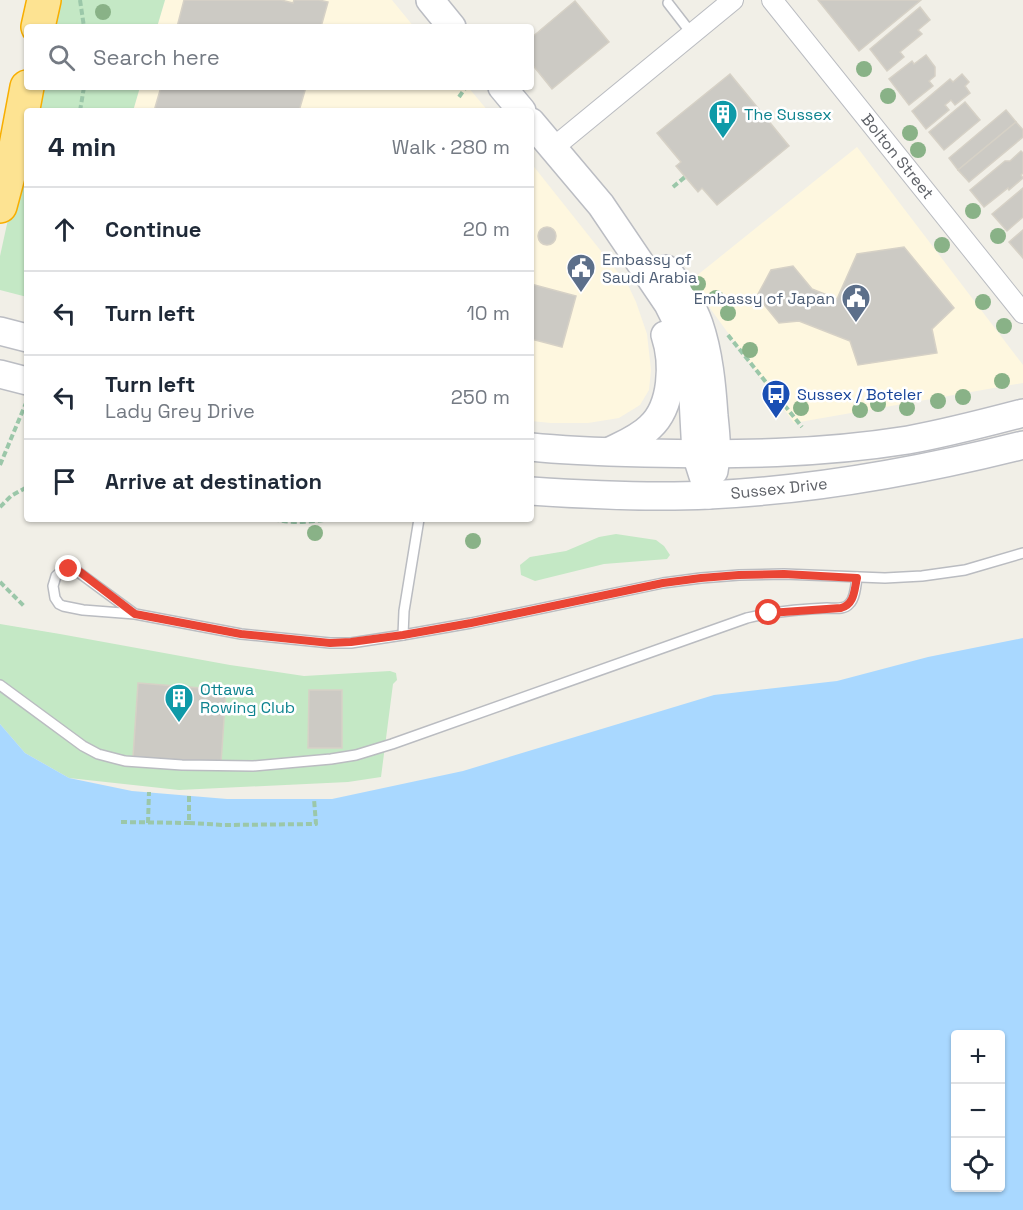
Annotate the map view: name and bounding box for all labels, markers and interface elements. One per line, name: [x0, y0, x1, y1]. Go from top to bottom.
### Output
search box: [24, 24, 534, 90]
icon: search: [45, 41, 78, 74]
text: Search here: [93, 43, 220, 71]
building icon: The Sussex: [707, 98, 739, 140]
place label: The Sussex: [744, 104, 832, 125]
street label: Bolton Street: [857, 109, 939, 203]
text: 4 min: [48, 130, 116, 164]
text: Walk · 280 m: [392, 134, 510, 160]
icon: ahead: [48, 213, 81, 246]
text: Continue: [105, 215, 201, 243]
text: 20 m: [463, 216, 510, 242]
place label: Embassy of Saudi Arabia: [602, 249, 697, 288]
public building icon: Embassy of Saudi Arabia: [565, 252, 597, 294]
public building icon: Embassy of Japan: [840, 282, 872, 324]
place label: Embassy of Japan: [694, 288, 835, 309]
icon: left: [48, 297, 81, 330]
text: Turn left: [105, 299, 195, 327]
text: 10 m: [466, 300, 510, 326]
text: Turn left: [105, 370, 195, 398]
bus stop icon: Sussex / Boteler: [760, 378, 792, 420]
icon: left: [48, 381, 81, 414]
text: 250 m: [451, 384, 510, 410]
place label: Sussex / Boteler: [797, 384, 922, 405]
text: Lady Grey Drive: [105, 398, 255, 424]
icon: arrive: [48, 465, 81, 498]
text: Arrive at destination: [105, 467, 322, 495]
street label: Sussex Drive: [730, 473, 829, 504]
route end: [55, 555, 81, 581]
route start: [755, 599, 781, 625]
place label: Ottawa Rowing Club: [200, 679, 295, 718]
building icon: Ottawa Rowing Club: [163, 682, 195, 724]
map controls: [951, 1030, 1005, 1192]
button: +: [951, 1030, 1005, 1084]
button: −: [951, 1084, 1005, 1138]
button: locate: [951, 1138, 1005, 1192]

